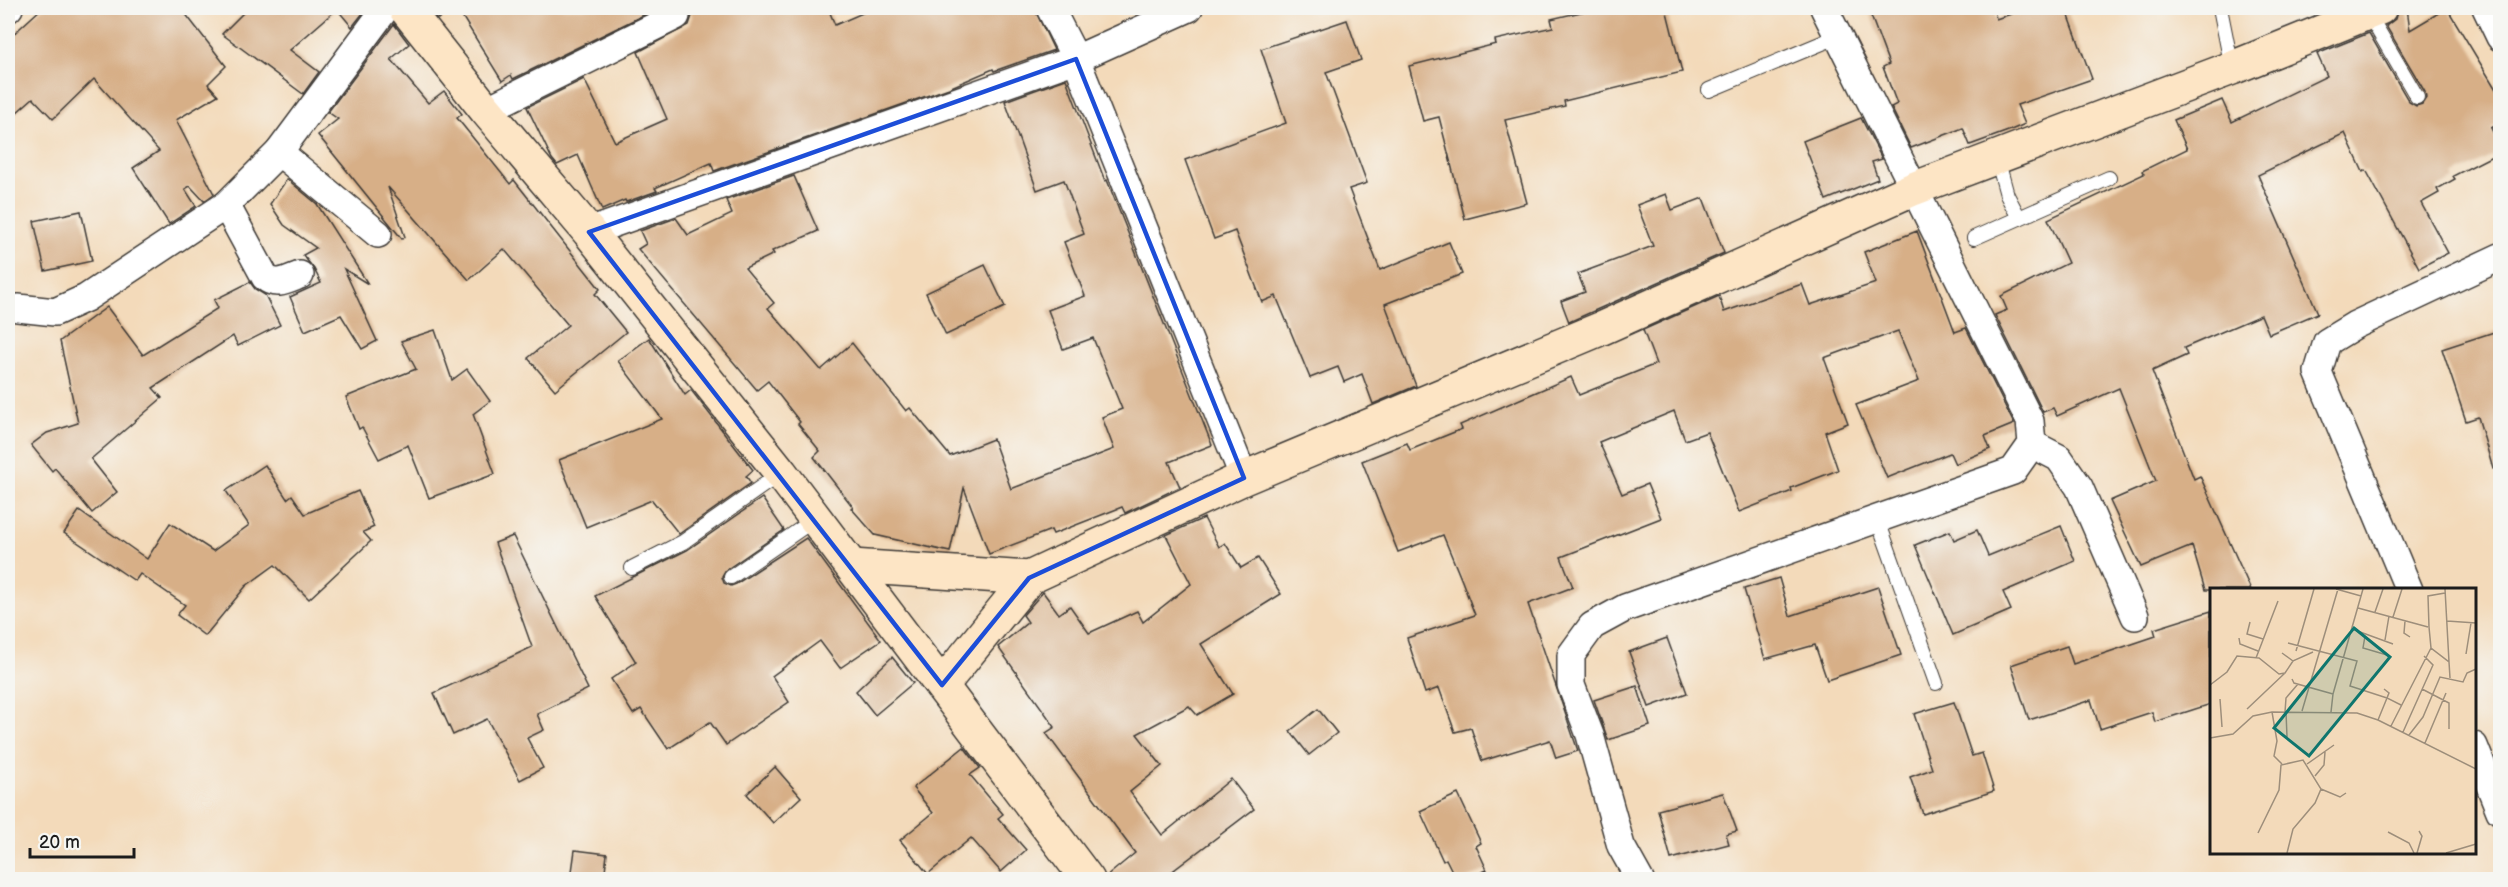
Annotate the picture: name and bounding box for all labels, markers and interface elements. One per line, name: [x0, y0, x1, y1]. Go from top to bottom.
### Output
inset map: [2210, 588, 2475, 854]
scale bar: [30, 821, 134, 859]
text: 20 m: [39, 832, 80, 853]

